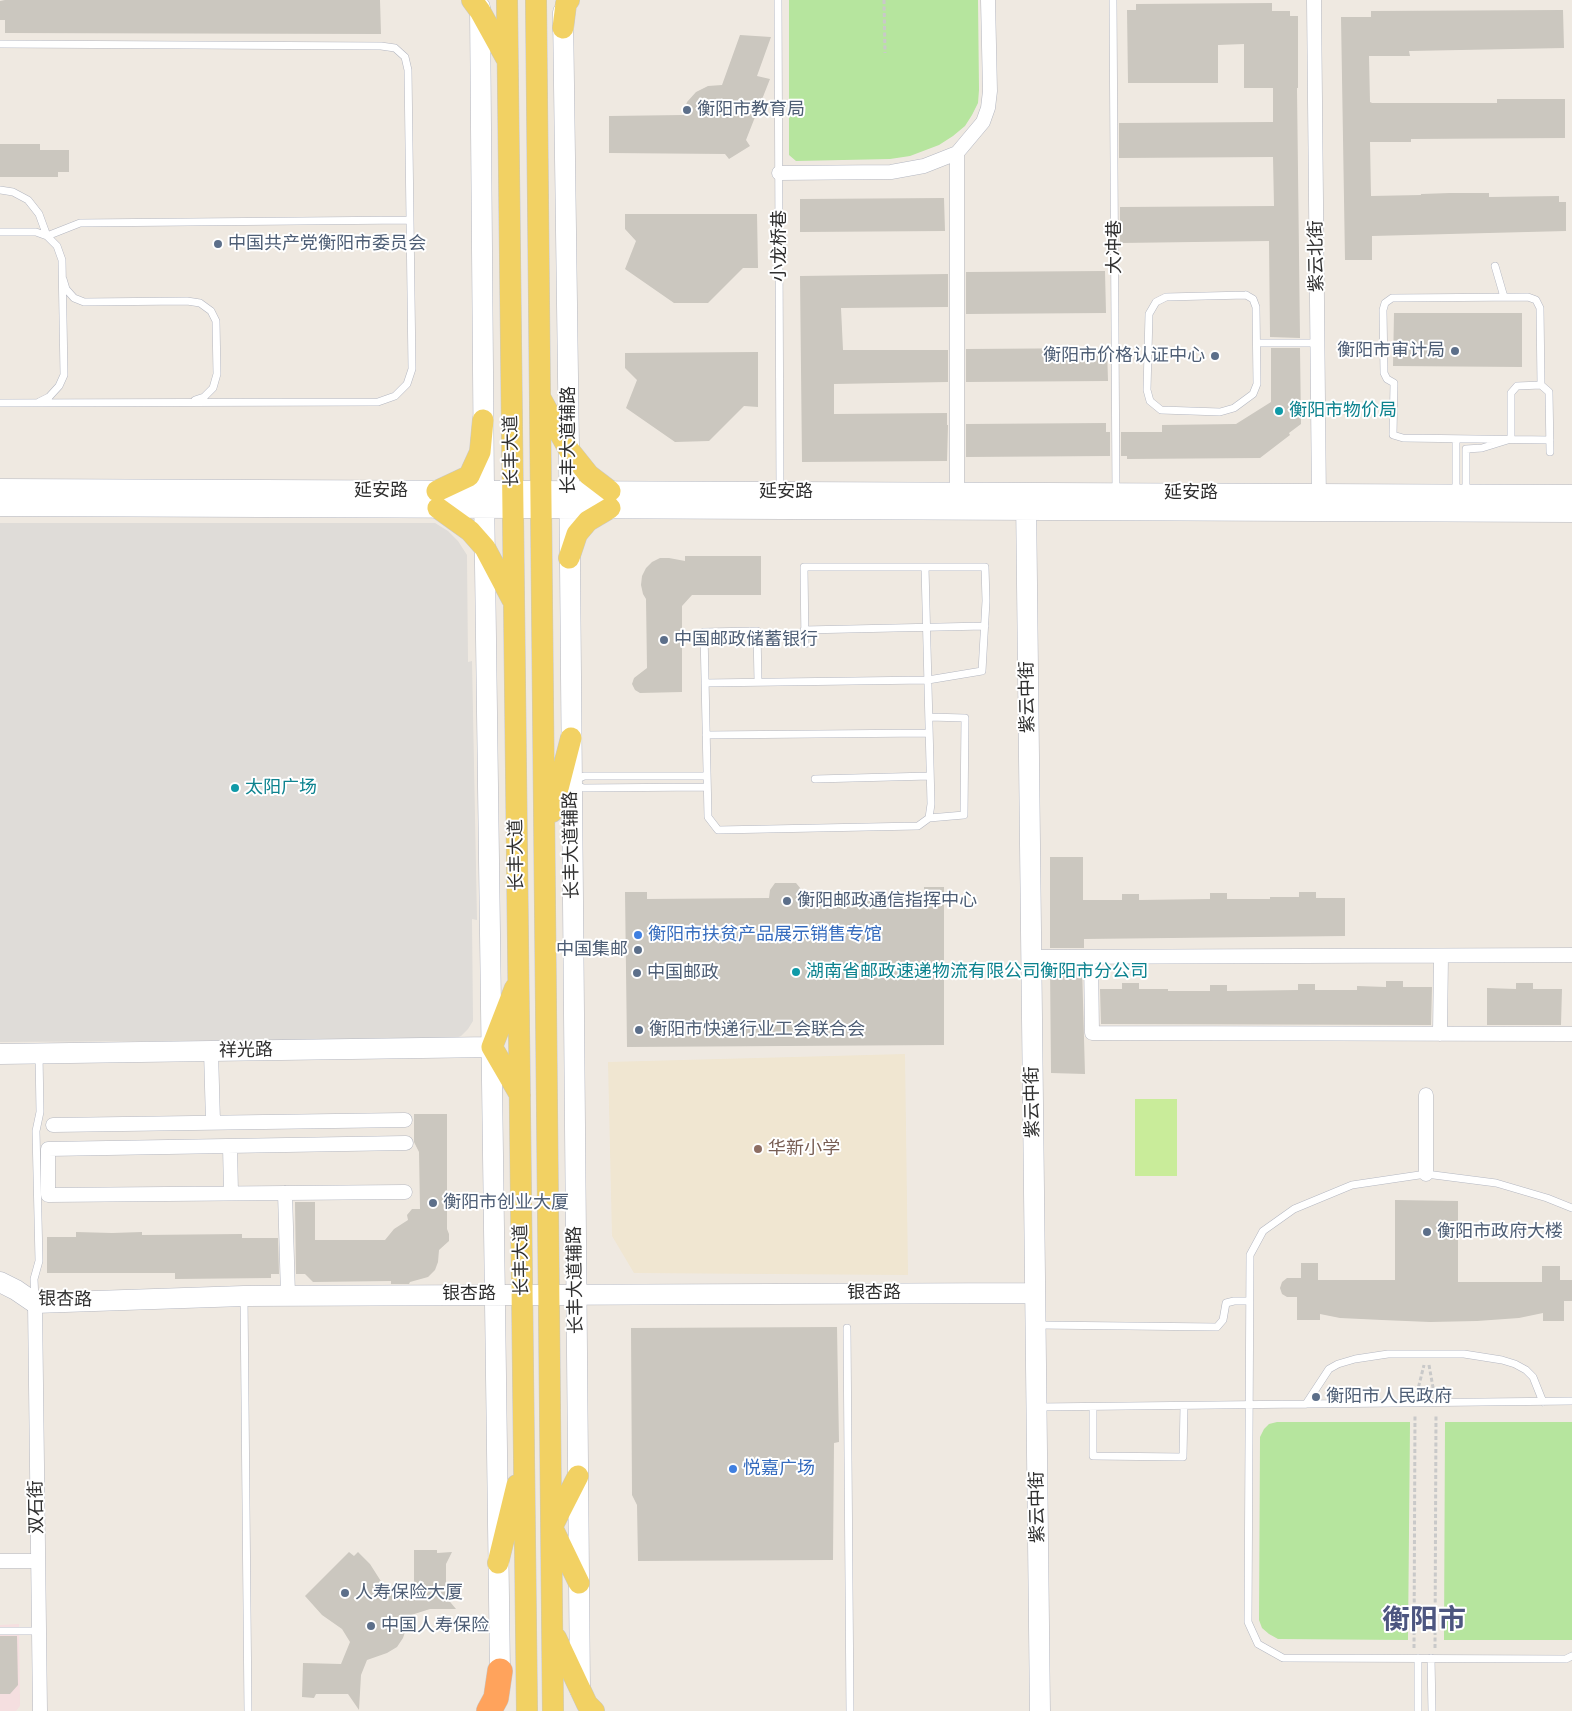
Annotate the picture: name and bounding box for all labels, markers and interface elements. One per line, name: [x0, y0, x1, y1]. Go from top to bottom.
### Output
place label: 衡阳市教育局: [697, 99, 805, 121]
marker: 衡阳市教育局: [681, 104, 693, 116]
street label: 小龙桥巷: [769, 210, 791, 282]
street label: 大冲巷: [1104, 220, 1126, 274]
street label: 紫云北街: [1306, 220, 1328, 292]
place label: 中国共产党衡阳市委员会: [228, 233, 426, 255]
marker: 中国共产党衡阳市委员会: [212, 238, 224, 250]
place label: 衡阳市审计局: [1337, 340, 1445, 362]
place label: 衡阳市价格认证中心: [1043, 345, 1205, 367]
marker: 衡阳市审计局: [1449, 345, 1461, 357]
marker: 衡阳市价格认证中心: [1209, 350, 1221, 362]
street label: 长丰大道辅路: [558, 386, 580, 494]
place label: 衡阳市物价局: [1289, 400, 1397, 422]
marker: 衡阳市物价局: [1273, 405, 1285, 417]
street label: 长丰大道: [501, 415, 523, 487]
street label: 延安路: [354, 480, 408, 502]
street label: 延安路: [759, 481, 813, 503]
street label: 延安路: [1164, 482, 1218, 504]
place label: 中国邮政储蓄银行: [674, 629, 818, 651]
marker: 中国邮政储蓄银行: [658, 634, 670, 646]
street label: 紫云中街: [1017, 661, 1039, 733]
place label: 太阳广场: [245, 777, 317, 799]
marker: 太阳广场: [229, 782, 241, 794]
street label: 长丰大道辅路: [560, 791, 584, 899]
street label: 长丰大道: [506, 819, 528, 891]
place label: 衡阳邮政通信指挥中心: [797, 890, 977, 912]
marker: 衡阳邮政通信指挥中心: [781, 895, 793, 907]
place label: 衡阳市扶贫产品展示销售专馆: [648, 924, 882, 946]
marker: 衡阳市扶贫产品展示销售专馆: [632, 929, 644, 941]
place label: 中国集邮: [556, 939, 628, 961]
marker: 中国集邮: [632, 944, 644, 956]
place label: 湖南省邮政速递物流有限公司衡阳市分公司: [806, 961, 1148, 983]
place label: 中国邮政: [647, 962, 719, 984]
marker: 湖南省邮政速递物流有限公司衡阳市分公司: [790, 966, 802, 978]
marker: 中国邮政: [631, 967, 643, 979]
place label: 衡阳市快递行业工会联合会: [649, 1019, 865, 1041]
marker: 衡阳市快递行业工会联合会: [633, 1024, 645, 1036]
street label: 祥光路: [219, 1040, 273, 1062]
street label: 紫云中街: [1022, 1066, 1044, 1138]
place label: 华新小学: [768, 1138, 840, 1160]
marker: 华新小学: [752, 1143, 764, 1155]
place label: 衡阳市创业大厦: [443, 1192, 569, 1214]
marker: 衡阳市创业大厦: [427, 1197, 439, 1209]
place label: 衡阳市政府大楼: [1437, 1221, 1563, 1243]
street label: 长丰大道: [511, 1224, 533, 1296]
street label: 长丰大道辅路: [564, 1226, 588, 1334]
marker: 衡阳市政府大楼: [1421, 1226, 1433, 1238]
street label: 银杏路: [847, 1282, 901, 1304]
street label: 银杏路: [442, 1283, 496, 1305]
street label: 银杏路: [38, 1289, 92, 1311]
place label: 衡阳市人民政府: [1326, 1386, 1452, 1408]
marker: 衡阳市人民政府: [1310, 1391, 1322, 1403]
place label: 悦嘉广场: [743, 1458, 815, 1480]
marker: 悦嘉广场: [727, 1463, 739, 1475]
street label: 紫云中街: [1027, 1471, 1049, 1543]
street label: 双石街: [26, 1480, 48, 1534]
place label: 人寿保险大厦: [355, 1582, 463, 1604]
marker: 人寿保险大厦: [339, 1587, 351, 1599]
district label: 衡阳市: [1382, 1605, 1466, 1639]
place label: 中国人寿保险: [381, 1615, 489, 1637]
marker: 中国人寿保险: [365, 1620, 377, 1632]

